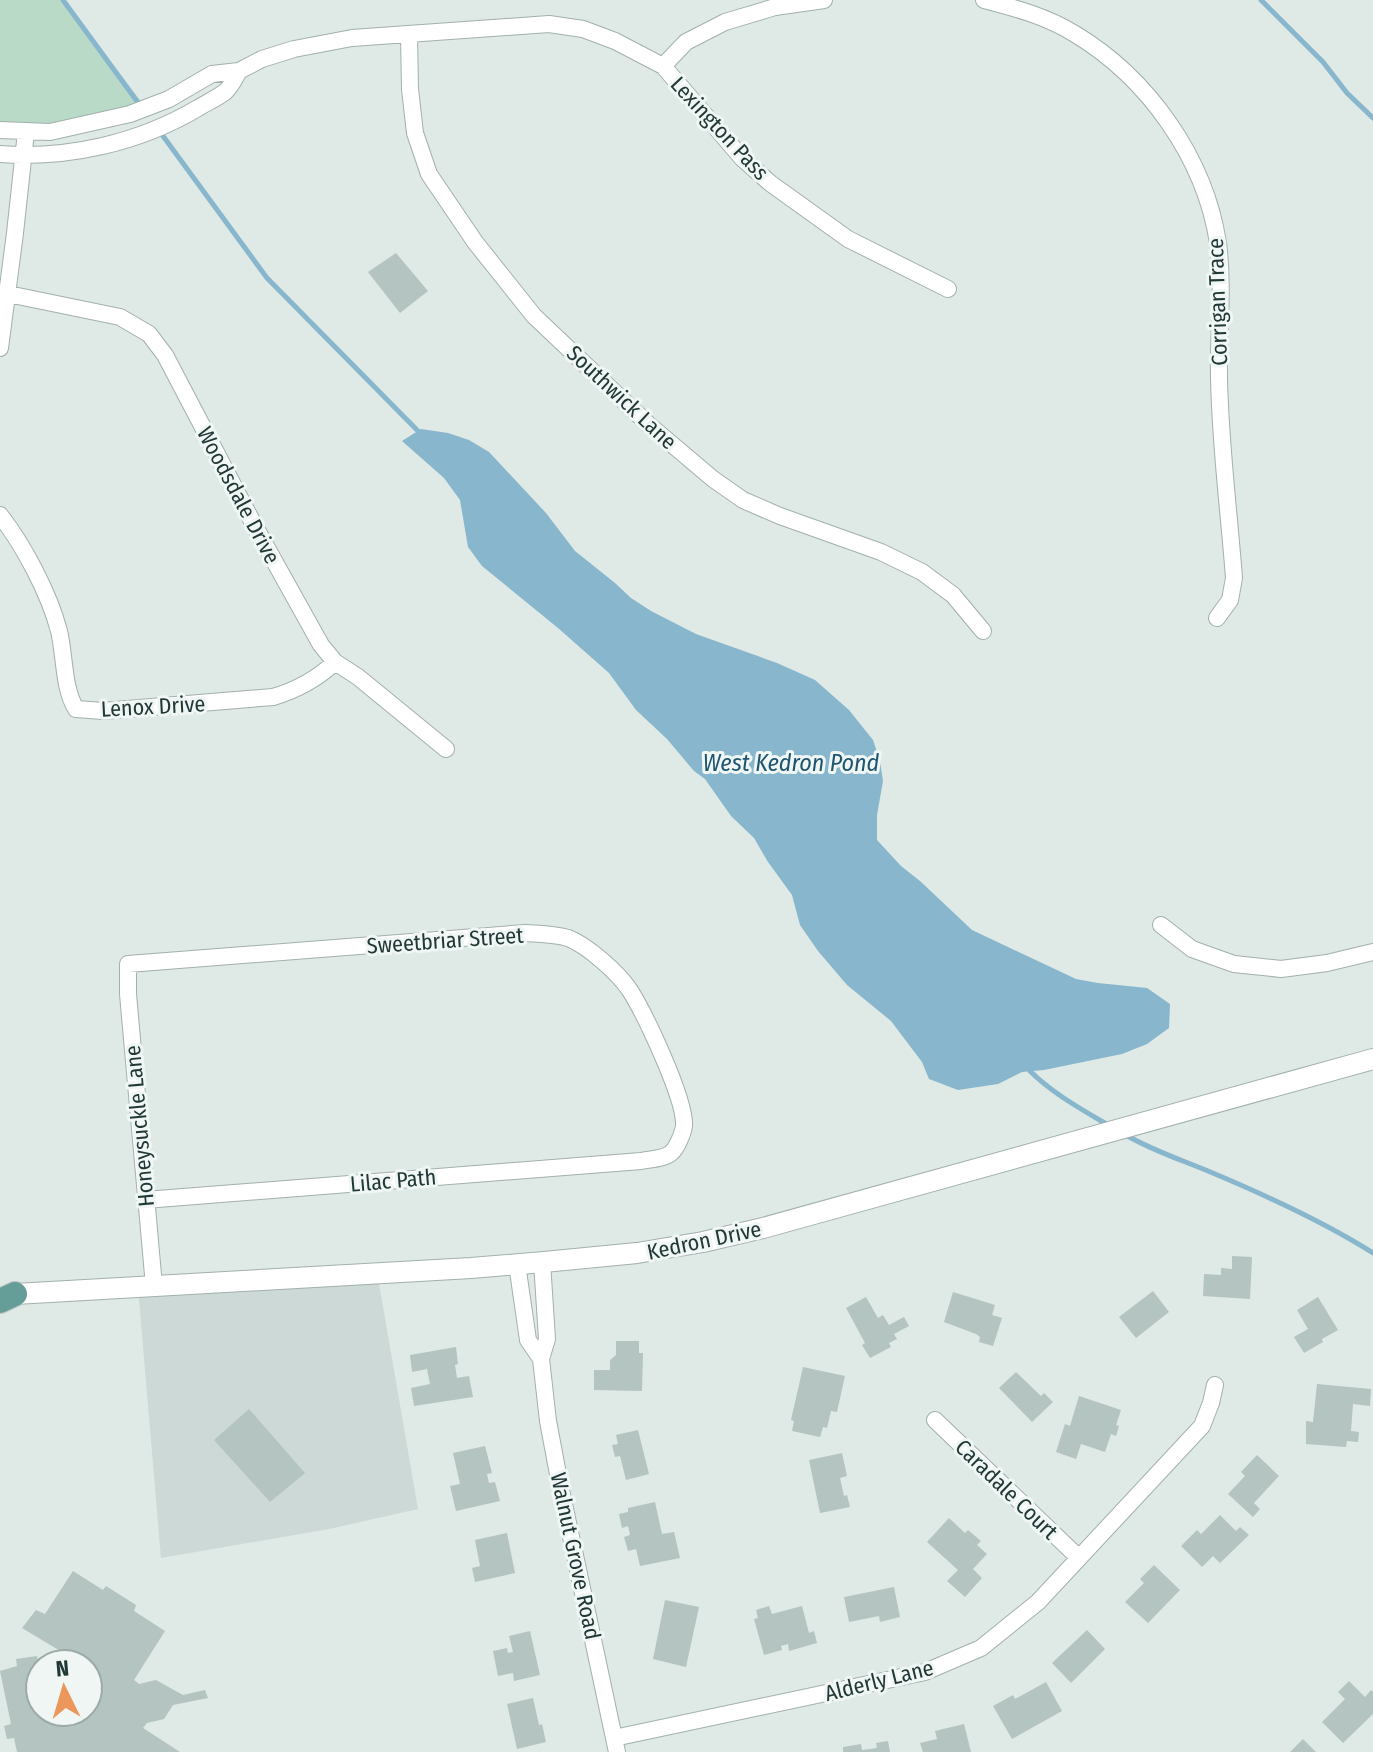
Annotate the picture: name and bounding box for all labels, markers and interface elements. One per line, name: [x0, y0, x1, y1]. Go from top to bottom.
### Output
street label: Lexington Pass: [665, 71, 774, 186]
street label: Corrigan Trace: [1202, 238, 1233, 366]
street label: Southwick Lane: [561, 340, 682, 455]
street label: Woodsdale Drive: [191, 422, 286, 568]
street label: Lenox Drive: [100, 690, 206, 723]
water label: West Kedron Pond: [703, 749, 880, 777]
street label: Sweetbriar Street: [366, 922, 525, 959]
street label: Honeysuckle Lane: [119, 1044, 160, 1208]
street label: Lilac Path: [349, 1163, 437, 1198]
street label: Kedron Drive: [645, 1215, 764, 1266]
street label: Caradale Court: [950, 1434, 1064, 1546]
street label: Walnut Grove Road: [545, 1470, 606, 1642]
north arrow: [24, 1648, 104, 1728]
street label: Alderly Lane: [822, 1654, 936, 1707]
text: N: [55, 1655, 70, 1683]

